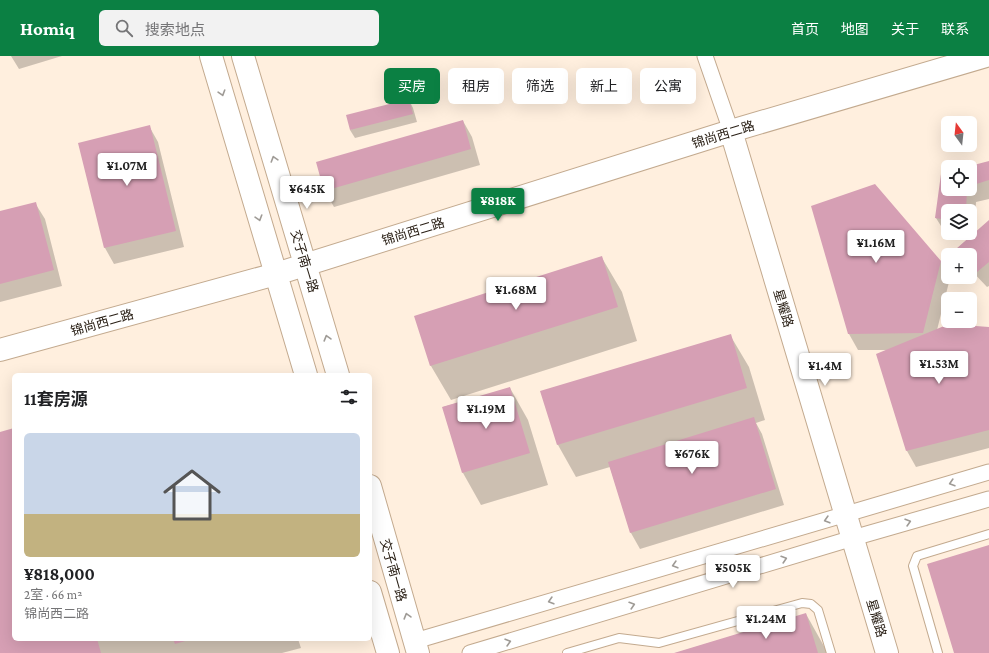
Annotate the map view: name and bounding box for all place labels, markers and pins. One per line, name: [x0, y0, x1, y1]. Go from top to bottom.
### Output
pin: ¥1.07M: [94, 153, 160, 187]
pin: ¥645K: [279, 176, 335, 210]
pin: ¥818K: [470, 188, 526, 222]
pin: ¥1.16M: [843, 230, 909, 264]
pin: ¥1.68M: [483, 277, 549, 311]
pin: ¥1.53M: [906, 351, 972, 385]
pin: ¥1.4M: [797, 353, 853, 387]
pin: ¥1.19M: [453, 396, 519, 430]
pin: ¥676K: [664, 441, 720, 475]
pin: ¥505K: [705, 555, 761, 589]
pin: ¥1.24M: [733, 606, 799, 640]

